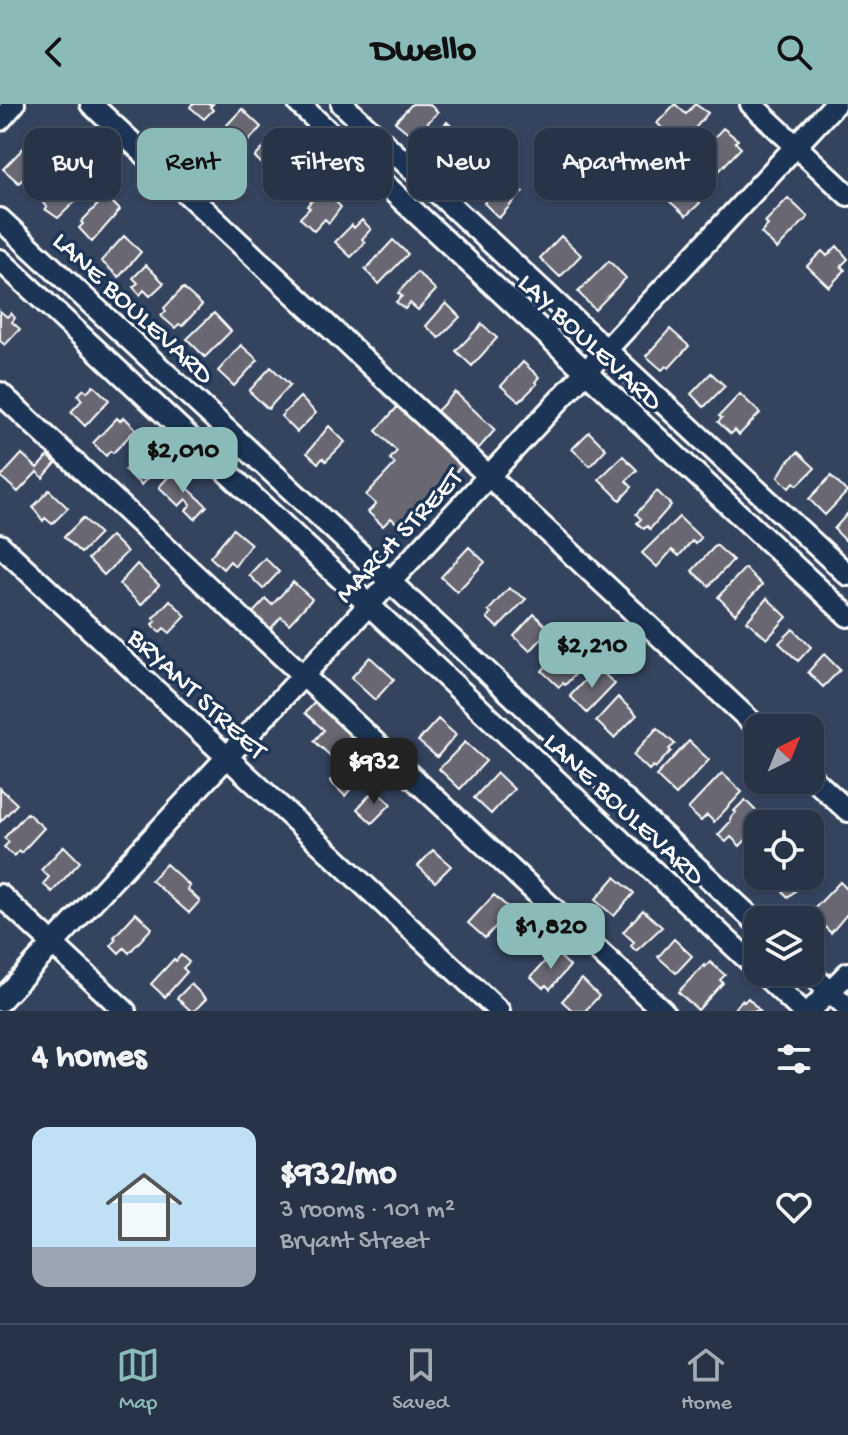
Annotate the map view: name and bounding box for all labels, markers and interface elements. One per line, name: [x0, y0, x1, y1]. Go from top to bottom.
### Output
icon: back: [32, 30, 76, 74]
icon: search: [772, 30, 816, 74]
text: Dwello: [372, 31, 476, 74]
chip: Buy: [24, 128, 121, 200]
chip: Rent: [137, 128, 247, 200]
chip: Filters: [263, 128, 392, 200]
chip: New: [408, 128, 518, 200]
chip: Apartment: [534, 128, 716, 200]
street label: LANE BOULEVARD: [44, 226, 220, 393]
street label: LAY BOULEVARD: [510, 268, 669, 419]
pin: $2,010: [118, 427, 248, 495]
text: $2,010: [147, 437, 219, 468]
street label: MARCH STREET: [329, 462, 472, 611]
street label: BRYANT STREET: [119, 622, 273, 769]
pin: $2,210: [527, 622, 657, 690]
text: $2,210: [557, 632, 627, 663]
north arrow: [744, 714, 824, 794]
map controls: [744, 714, 824, 986]
street label: LANE BOULEVARD: [535, 727, 711, 894]
pin: $932: [327, 738, 421, 806]
text: $932: [349, 748, 399, 779]
button: locate: [744, 810, 824, 890]
pin: $1,820: [486, 903, 616, 971]
button: layers: [744, 906, 824, 986]
text: $1,820: [515, 913, 587, 944]
icon: filters: [772, 1037, 816, 1081]
text: 4 homes: [32, 1039, 146, 1079]
text: $932/mo: [280, 1156, 397, 1196]
icon: home: [96, 1159, 192, 1255]
icon: heart: [772, 1185, 816, 1229]
text: 3 rooms · 101 m²: [280, 1196, 455, 1227]
text: Bryant Street: [280, 1227, 428, 1258]
tab: Map: [116, 1343, 160, 1417]
tab: Saved: [392, 1343, 449, 1417]
tab: Home: [681, 1343, 732, 1417]

